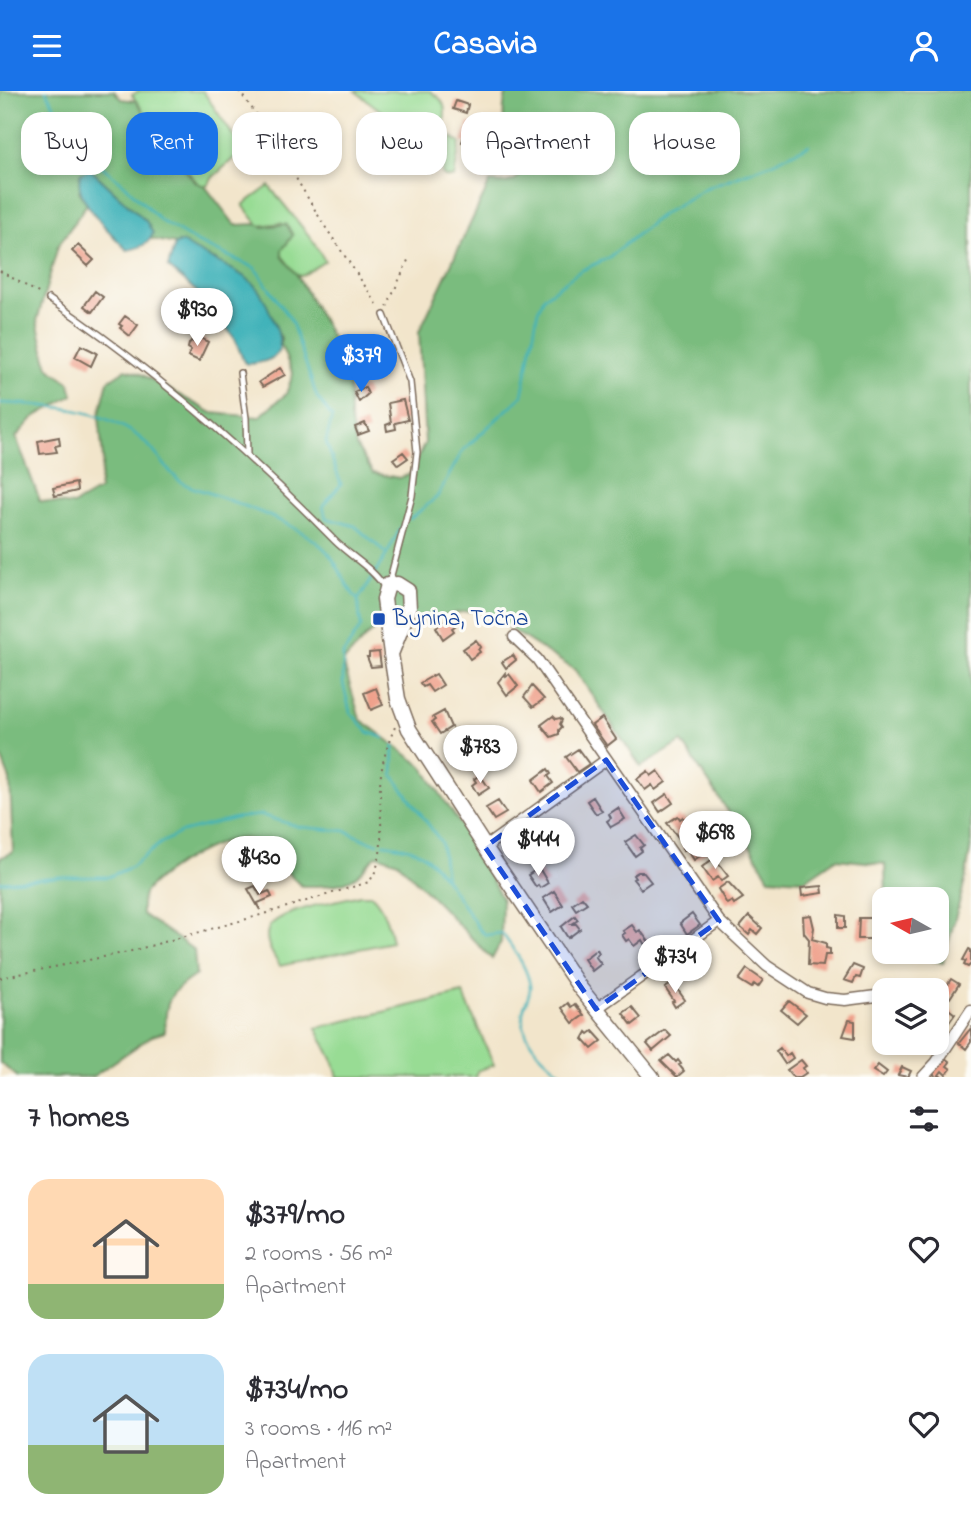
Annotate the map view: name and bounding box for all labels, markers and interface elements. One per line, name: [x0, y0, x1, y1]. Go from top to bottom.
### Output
text: Casavia: [434, 22, 537, 69]
icon: menu: [28, 27, 66, 65]
icon: person: [905, 27, 943, 65]
chip: Buy: [21, 112, 112, 175]
chip: Rent: [126, 112, 218, 175]
chip: Filters: [232, 112, 342, 175]
chip: New: [356, 112, 447, 175]
chip: Apartment: [461, 112, 615, 175]
chip: House: [629, 112, 740, 175]
pin: $930: [156, 289, 238, 348]
text: $930: [177, 294, 217, 327]
pin: $379: [320, 335, 402, 394]
text: $379: [341, 340, 381, 373]
place label: Bynina, Točna: [392, 603, 528, 638]
marker: Bynina, Točna: [371, 611, 387, 627]
pin: $783: [439, 725, 521, 785]
text: $783: [459, 731, 501, 764]
pin: $698: [674, 811, 756, 871]
text: $698: [695, 817, 735, 850]
pin: $444: [497, 819, 579, 878]
text: $444: [517, 824, 559, 857]
pin: $430: [218, 837, 300, 896]
text: $430: [238, 842, 280, 875]
north arrow: [872, 887, 948, 964]
map controls: [872, 887, 949, 1055]
pin: $734: [634, 935, 716, 995]
text: $734: [654, 941, 696, 974]
button: layers: [872, 978, 949, 1055]
text: 7 homes: [28, 1097, 130, 1141]
icon: filters: [905, 1100, 943, 1138]
text: $379/mo: [245, 1194, 345, 1238]
icon: home: [84, 1207, 168, 1291]
icon: heart: [905, 1230, 943, 1268]
text: 2 rooms · 56 m²: [245, 1238, 393, 1271]
text: Apartment: [245, 1271, 346, 1304]
text: $734/mo: [245, 1369, 348, 1413]
icon: home: [84, 1382, 168, 1466]
icon: heart: [905, 1405, 943, 1443]
text: 3 rooms · 116 m²: [245, 1413, 392, 1446]
text: Apartment: [245, 1446, 346, 1479]

